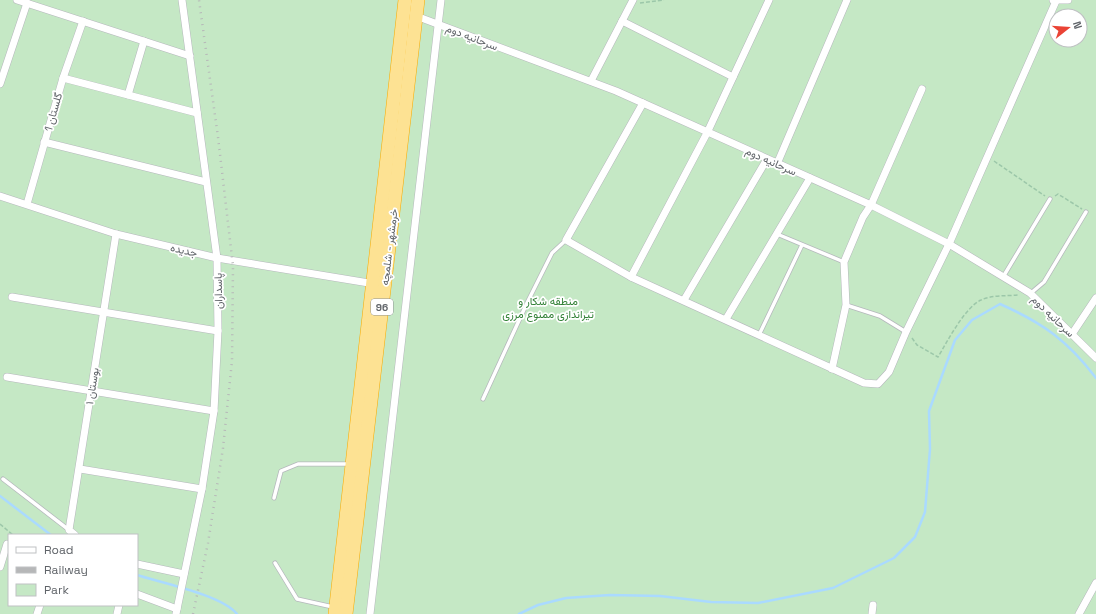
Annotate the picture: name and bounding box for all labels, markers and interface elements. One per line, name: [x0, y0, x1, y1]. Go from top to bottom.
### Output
north arrow: [1048, 8, 1088, 48]
text: N: [1070, 20, 1085, 31]
street label: سرحانیه دوم: [444, 21, 500, 54]
street label: گلستان 1: [41, 91, 65, 133]
street label: سرحانیه دوم: [743, 143, 799, 180]
street label: خرمشهر - شلمچه: [377, 208, 402, 286]
street label: جدیده: [169, 240, 199, 260]
street label: پاسداران: [211, 273, 226, 309]
street label: سرحانیه دوم: [1028, 292, 1078, 341]
park label: منطقه شکار و تیراندازی ممنوع مرزی: [502, 294, 594, 322]
road number: 96: [371, 299, 393, 315]
street label: بوستان ۱: [82, 366, 102, 406]
legend: [8, 534, 138, 606]
text: Road: [44, 542, 73, 558]
text: Railway: [44, 562, 88, 578]
text: Park: [44, 582, 69, 598]

